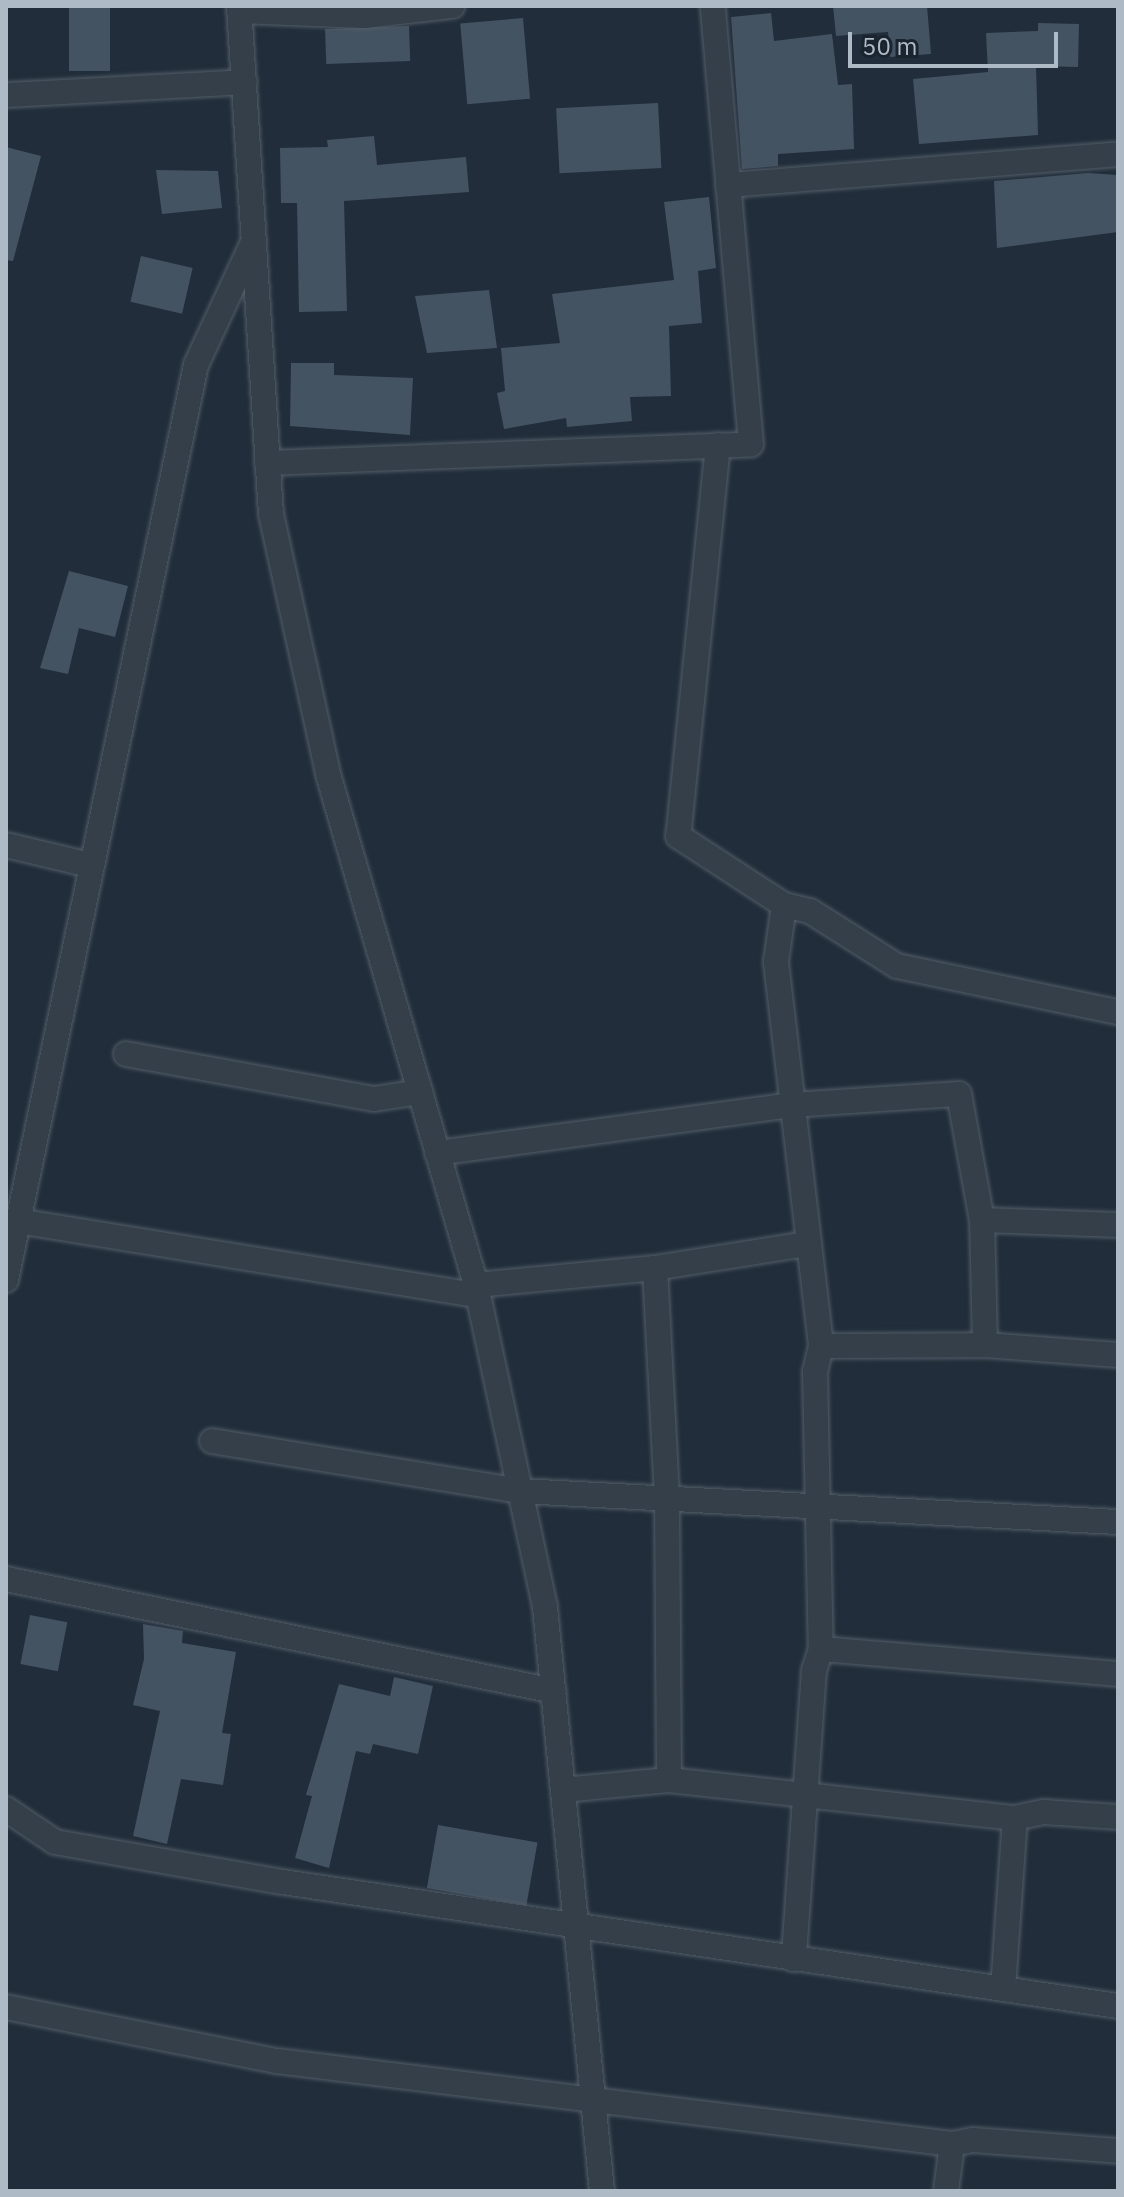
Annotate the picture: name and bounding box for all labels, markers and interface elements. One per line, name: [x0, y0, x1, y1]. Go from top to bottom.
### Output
scale bar: [852, 16, 1062, 66]
text: 50 m: [862, 30, 917, 62]

